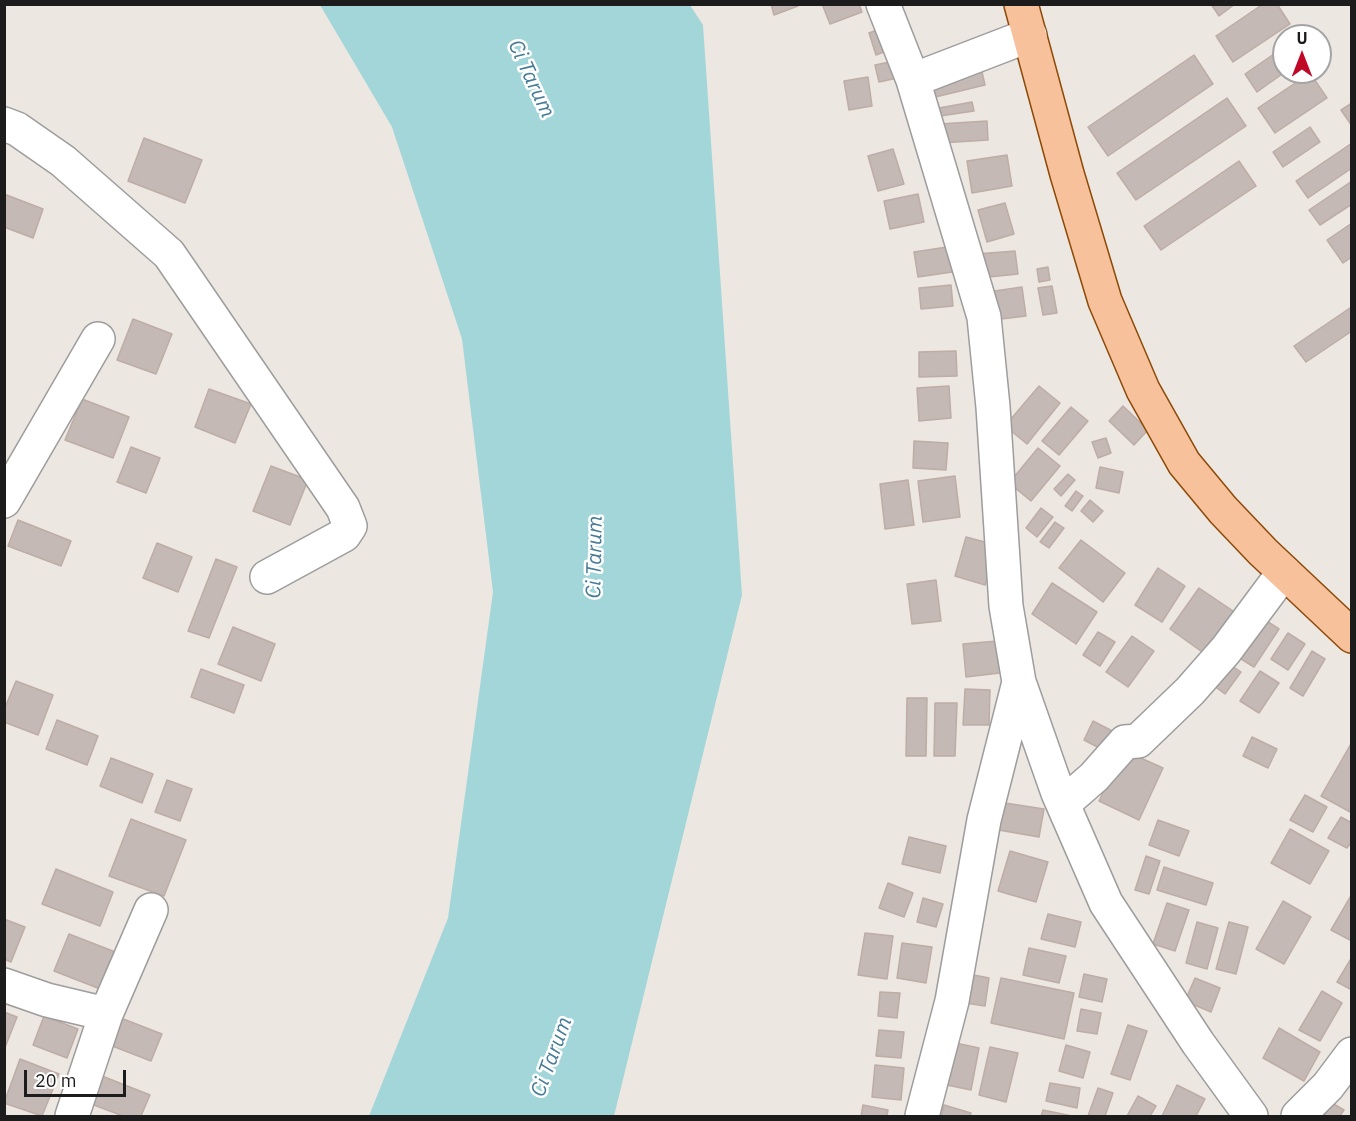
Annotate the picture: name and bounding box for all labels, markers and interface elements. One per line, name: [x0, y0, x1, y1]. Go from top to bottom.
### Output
north arrow: [1272, 24, 1332, 84]
text: U: [1296, 28, 1308, 48]
water label: Ci Tarum: [502, 36, 560, 122]
water label: Ci Tarum: [582, 515, 608, 599]
water label: Ci Tarum: [526, 1014, 578, 1100]
scale bar: [27, 1058, 129, 1096]
text: 20 m: [35, 1069, 77, 1092]

